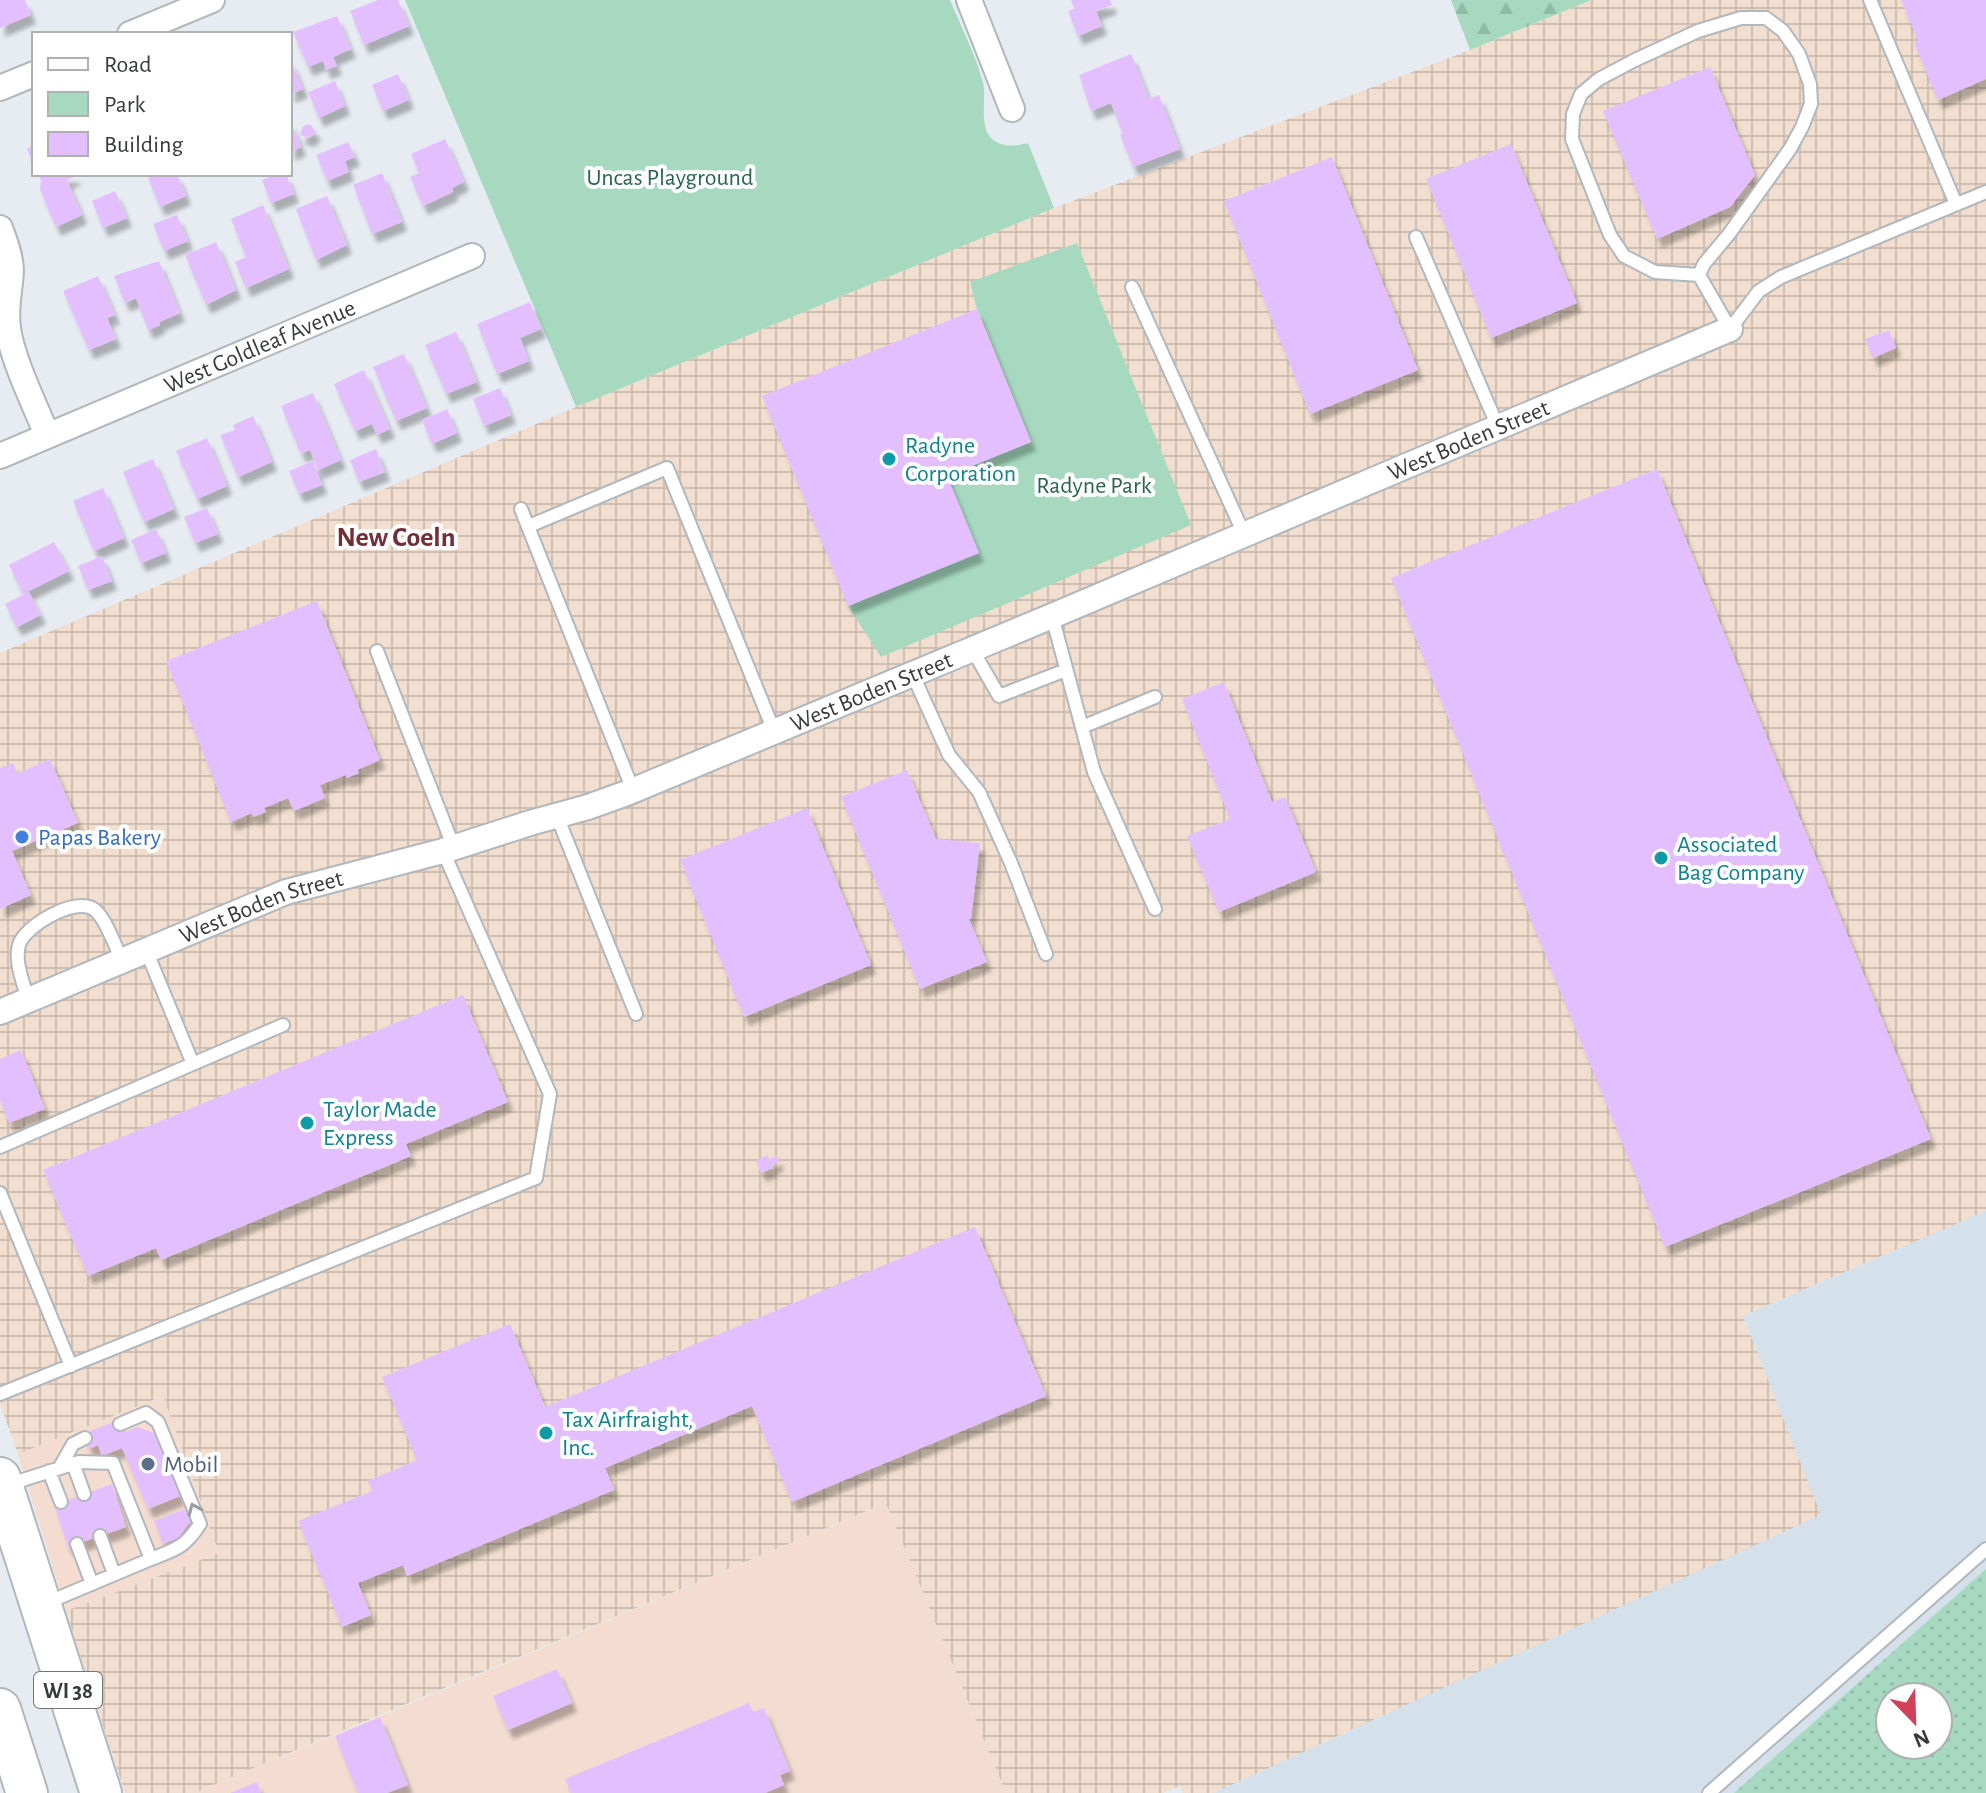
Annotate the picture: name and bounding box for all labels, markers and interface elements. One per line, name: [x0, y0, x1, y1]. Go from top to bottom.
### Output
legend: [32, 32, 292, 176]
text: Road: [104, 53, 152, 77]
text: Park: [104, 93, 145, 117]
text: Building: [104, 133, 183, 157]
park label: Uncas Playground: [587, 166, 753, 190]
street label: West Goldleaf Avenue: [161, 296, 359, 398]
street label: West Boden Street: [1385, 396, 1553, 485]
place label: Radyne Corporation: [905, 434, 1016, 486]
marker: Radyne Corporation: [880, 450, 898, 468]
park label: Radyne Park: [1036, 474, 1152, 498]
district label: New Coeln: [336, 524, 456, 552]
street label: West Boden Street: [787, 648, 956, 737]
place label: Papas Bakery: [38, 826, 161, 850]
marker: Papas Bakery: [13, 828, 31, 846]
place label: Associated Bag Company: [1677, 833, 1805, 885]
marker: Associated Bag Company: [1652, 849, 1670, 867]
street label: West Boden Street: [176, 867, 346, 948]
place label: Taylor Made Express: [323, 1098, 437, 1150]
marker: Taylor Made Express: [298, 1114, 316, 1132]
place label: Tax Airfraight, Inc.: [562, 1408, 693, 1460]
marker: Tax Airfraight, Inc.: [537, 1424, 555, 1442]
place label: Mobil: [164, 1453, 218, 1477]
marker: Mobil: [139, 1455, 157, 1473]
one-way arrow: [188, 1503, 204, 1518]
road number: WI 38: [34, 1672, 102, 1708]
north arrow: [1874, 1681, 1954, 1761]
text: N: [1910, 1725, 1933, 1752]

